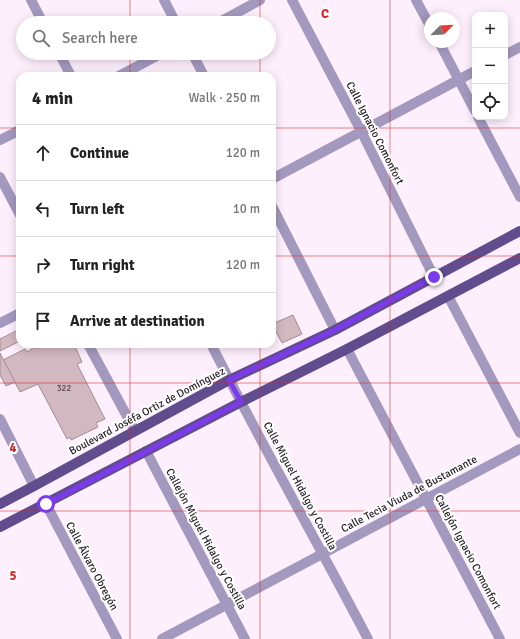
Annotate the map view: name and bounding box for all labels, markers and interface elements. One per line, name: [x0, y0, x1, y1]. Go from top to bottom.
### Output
text: C: [321, 6, 329, 22]
north arrow: [424, 12, 460, 48]
map controls: [472, 12, 508, 120]
button: +: [472, 12, 508, 48]
search box: [16, 16, 276, 60]
icon: search: [30, 27, 52, 49]
text: Search here: [62, 29, 138, 47]
button: −: [472, 48, 508, 84]
street label: Calle Ignacio Comonfort: [343, 79, 407, 187]
button: locate: [472, 84, 508, 120]
text: 4 min: [32, 88, 73, 109]
text: Walk · 250 m: [189, 90, 260, 106]
icon: ahead: [32, 142, 54, 164]
text: Continue: [70, 144, 129, 162]
text: 120 m: [226, 145, 260, 161]
icon: left: [32, 198, 54, 220]
text: Turn left: [70, 200, 124, 218]
text: 10 m: [233, 201, 260, 217]
icon: right: [32, 254, 54, 276]
text: Turn right: [70, 256, 135, 274]
text: 120 m: [226, 257, 260, 273]
route end: [425, 268, 443, 286]
icon: arrive: [32, 310, 54, 332]
text: Arrive at destination: [70, 312, 205, 330]
street label: Boulevard Joséfa Ortiz de Domínguez: [67, 364, 227, 458]
house number: 322: [57, 383, 71, 394]
street label: Calle Miguel Hidalgo y Costilla: [261, 420, 340, 553]
text: 4: [9, 440, 17, 456]
street label: Calle Tecia Viuda de Bustamante: [339, 453, 479, 535]
street label: Callejón Miguel Hidalgo y Costilla: [163, 466, 249, 612]
street label: Callejón Ignacio Comonfort: [432, 492, 504, 612]
route start: [37, 495, 55, 513]
street label: Calle Álvaro Obregón: [63, 519, 122, 613]
text: 5: [9, 568, 17, 584]

